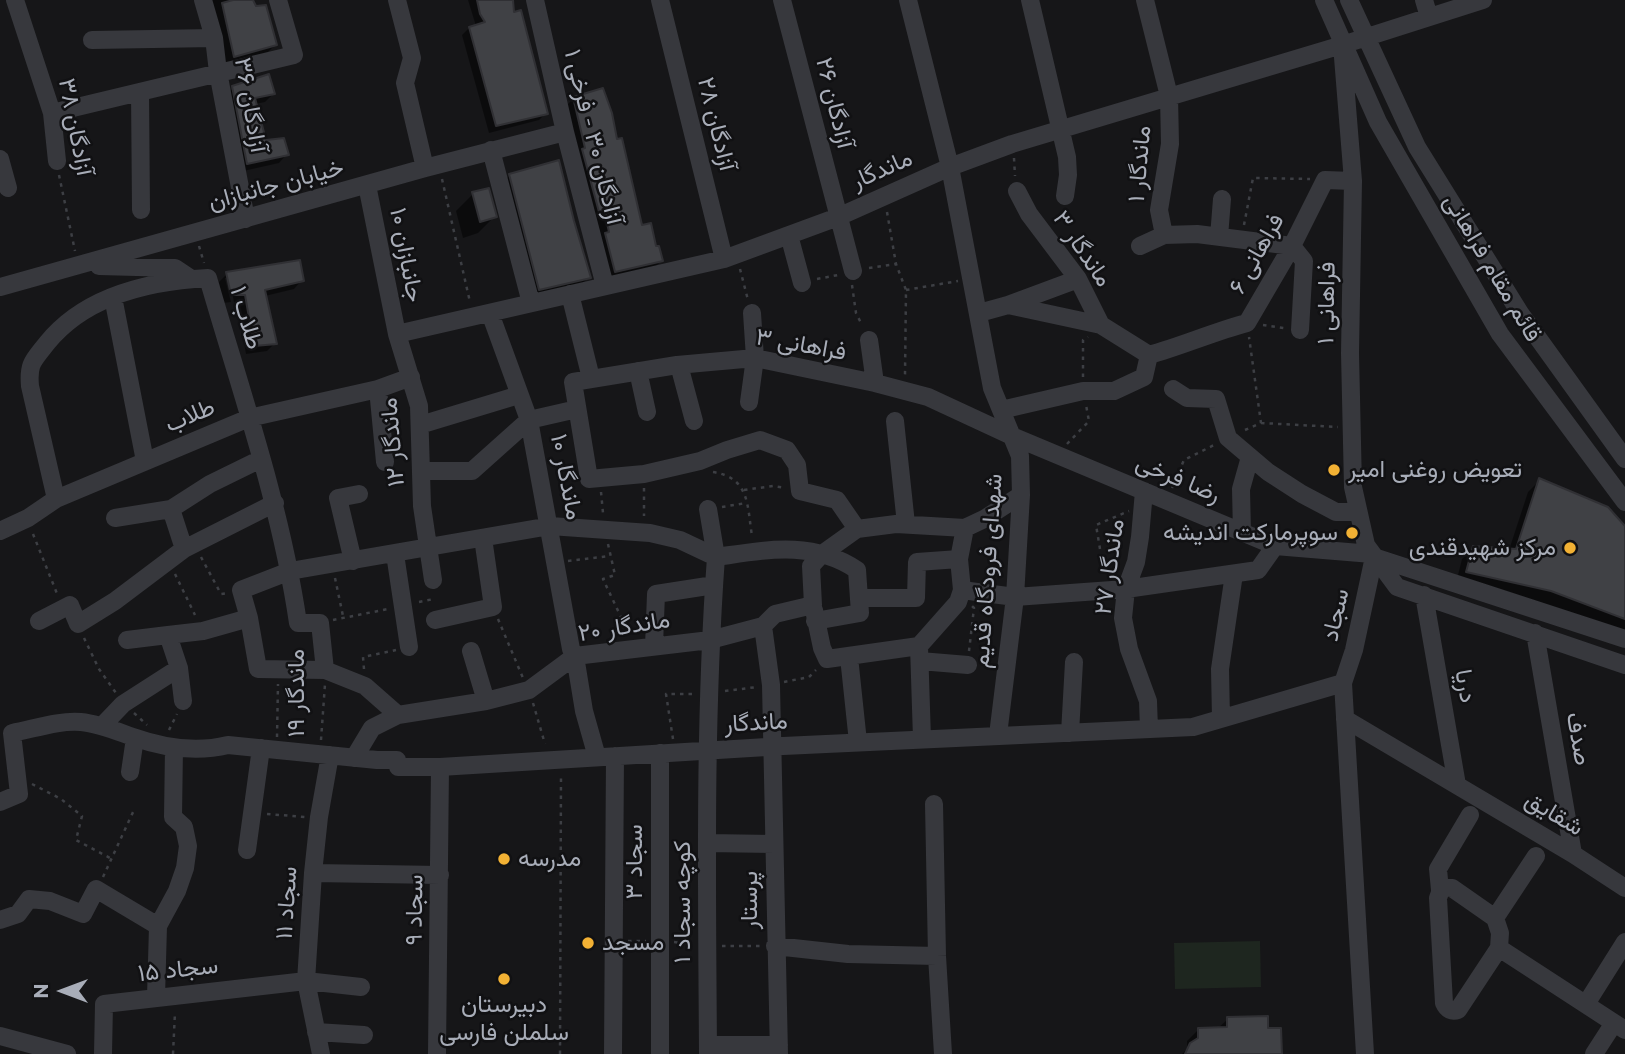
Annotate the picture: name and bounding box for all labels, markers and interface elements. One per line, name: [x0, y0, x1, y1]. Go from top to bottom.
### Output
street label: آزادگان ۳۰ - فرخی ۱: [557, 47, 629, 227]
street label: آزادگان ۳۶: [227, 55, 273, 155]
street label: آزادگان ۲۶: [809, 55, 859, 151]
street label: آزادگان ۲۸: [691, 74, 741, 174]
street label: آزادگان ۳۸: [51, 76, 99, 178]
street label: ماندگار ۱: [1122, 125, 1158, 203]
street label: ماندگار: [847, 144, 917, 196]
street label: خیابان جانبازان: [205, 153, 347, 217]
street label: قائم مقام فراهانی: [1437, 189, 1547, 347]
street label: جانبازان ۱۰: [383, 205, 429, 305]
street label: ماندگار ۳: [1046, 205, 1118, 293]
street label: فراهانی ۶: [1223, 209, 1291, 299]
street label: فراهانی ۱: [1312, 261, 1342, 345]
street label: طلاب ۱: [223, 283, 269, 353]
street label: فراهانی ۳: [753, 323, 849, 367]
street label: طلاب: [161, 393, 219, 439]
street label: ماندگار ۱۲: [375, 396, 411, 488]
street label: ماندگار ۱۰: [544, 432, 588, 522]
street label: رضا فرخی: [1131, 448, 1225, 510]
place label: تعویض روغنی امیر: [1348, 456, 1522, 484]
marker: تعویض روغنی امیر: [1326, 462, 1342, 478]
street label: شهدای فرودگاه قدیم: [967, 473, 1009, 669]
street label: ماندگار ۲۷: [1089, 517, 1131, 617]
place label: سوپرمارکت اندیشه: [1163, 519, 1338, 547]
marker: سوپرمارکت اندیشه: [1344, 525, 1360, 541]
place label: مرکز شهیدقندی: [1409, 534, 1556, 562]
marker: مرکز شهیدقندی: [1562, 540, 1578, 556]
street label: سجاد: [1316, 586, 1356, 644]
street label: ماندگار ۲۰: [576, 606, 672, 648]
street label: ماندگار ۱۹: [283, 649, 311, 737]
street label: دریا: [1448, 667, 1482, 705]
street label: ماندگار: [724, 707, 788, 739]
street label: صدف: [1559, 710, 1597, 768]
street label: شقایق: [1520, 785, 1588, 843]
street label: سجاد ۳: [621, 824, 649, 900]
street label: کوچه سجاد ۱: [669, 841, 697, 963]
place label: مدرسه: [518, 845, 581, 873]
marker: مدرسه: [496, 851, 512, 867]
street label: سجاد ۱۱: [270, 865, 304, 941]
street label: پرستار: [736, 871, 764, 929]
street label: سجاد ۹: [400, 874, 430, 946]
place label: مسجد: [602, 929, 664, 957]
marker: مسجد: [580, 935, 596, 951]
street label: سجاد ۱۵: [137, 951, 219, 989]
north arrow: [28, 956, 98, 1026]
marker: دبیرستان سلملن فارسی: [496, 971, 512, 987]
text: N: [30, 983, 53, 999]
place label: دبیرستان سلملن فارسی: [439, 991, 569, 1047]

